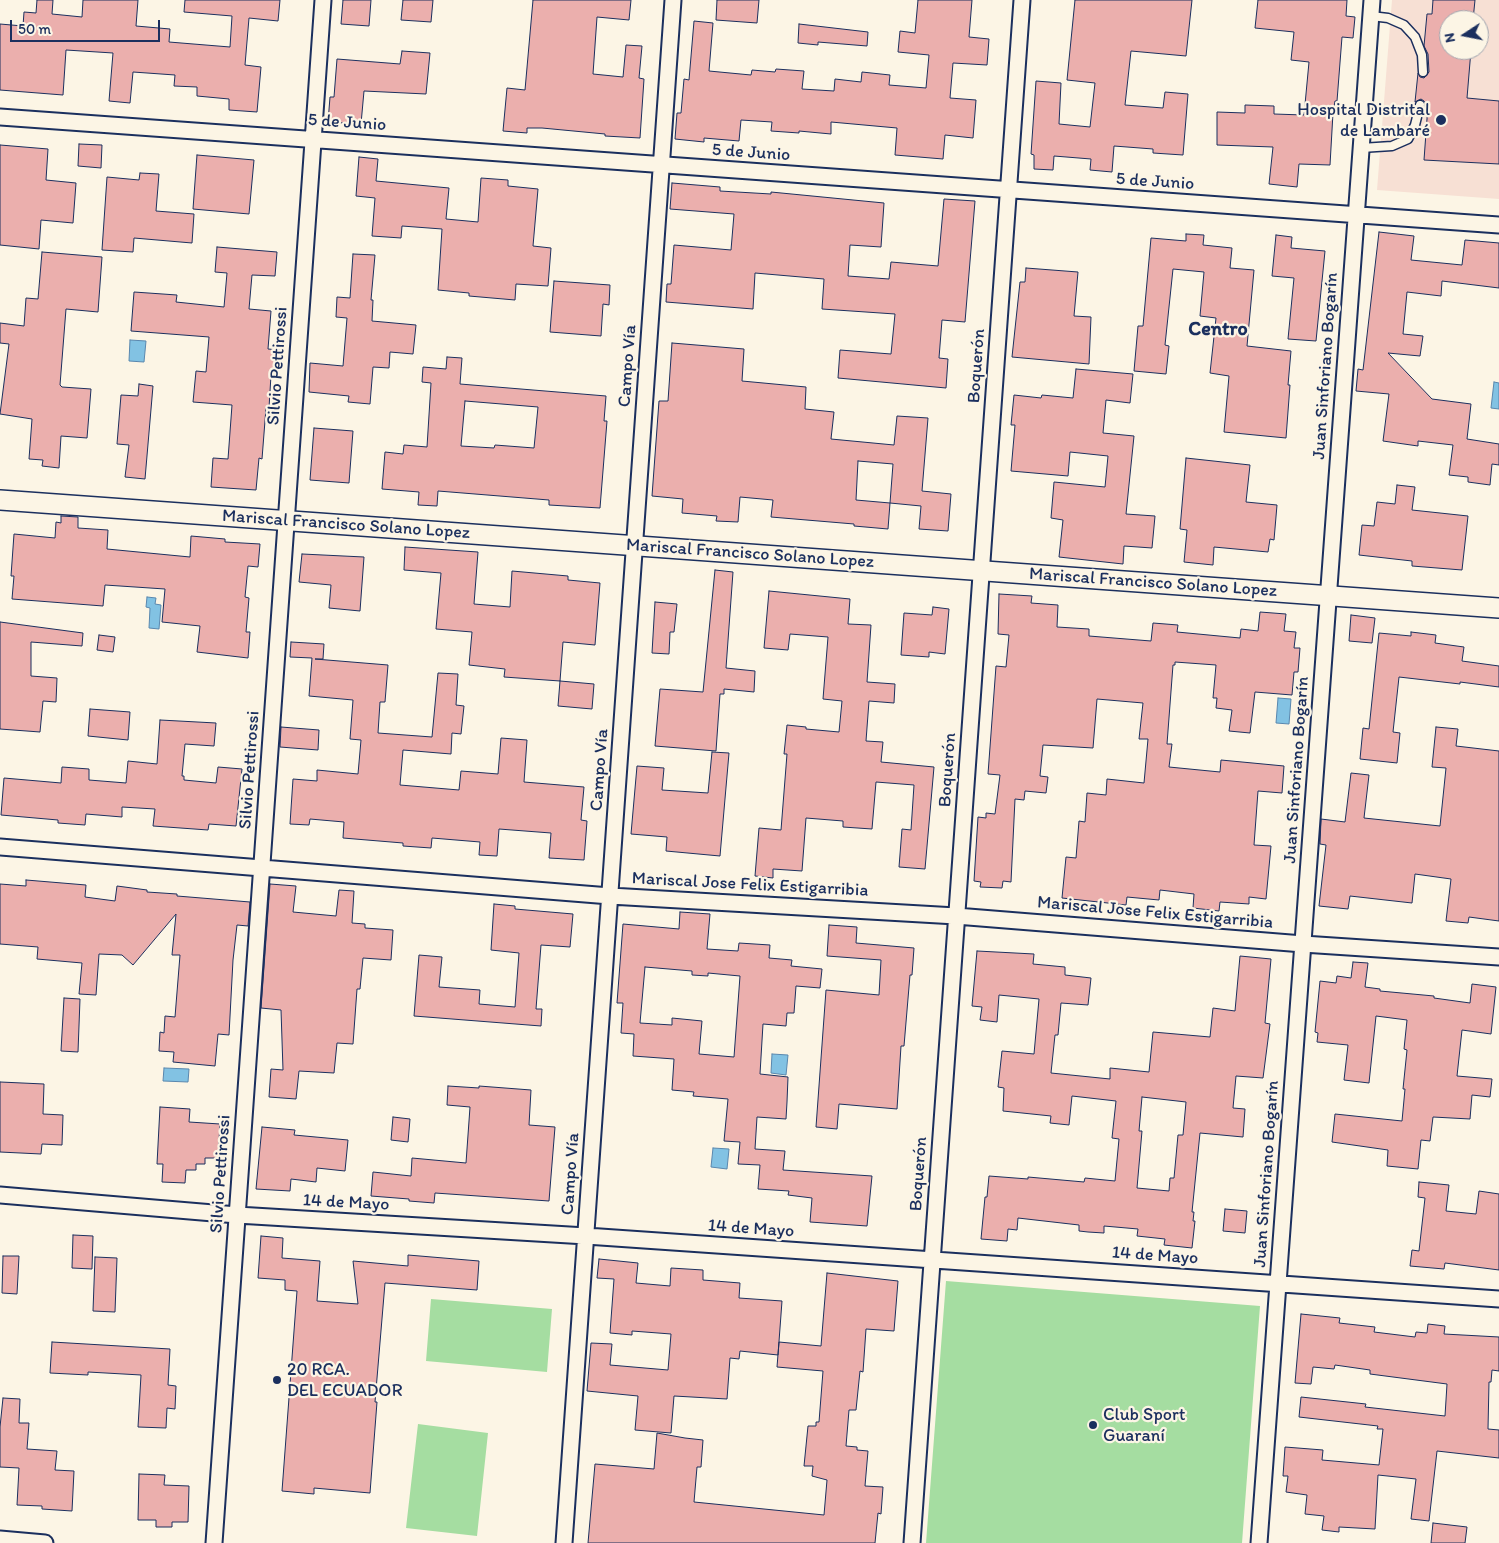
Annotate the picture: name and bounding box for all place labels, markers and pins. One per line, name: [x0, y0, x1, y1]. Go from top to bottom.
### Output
place label: Hospital Distrital de Lambaré: [1297, 99, 1430, 142]
marker: Hospital Distrital de Lambaré: [1434, 113, 1448, 127]
place label: 20 RCA. DEL ECUADOR: [287, 1359, 402, 1402]
marker: 20 RCA. DEL ECUADOR: [271, 1374, 283, 1386]
place label: Club Sport Guaraní: [1103, 1404, 1185, 1446]
marker: Club Sport Guaraní: [1087, 1419, 1099, 1431]

